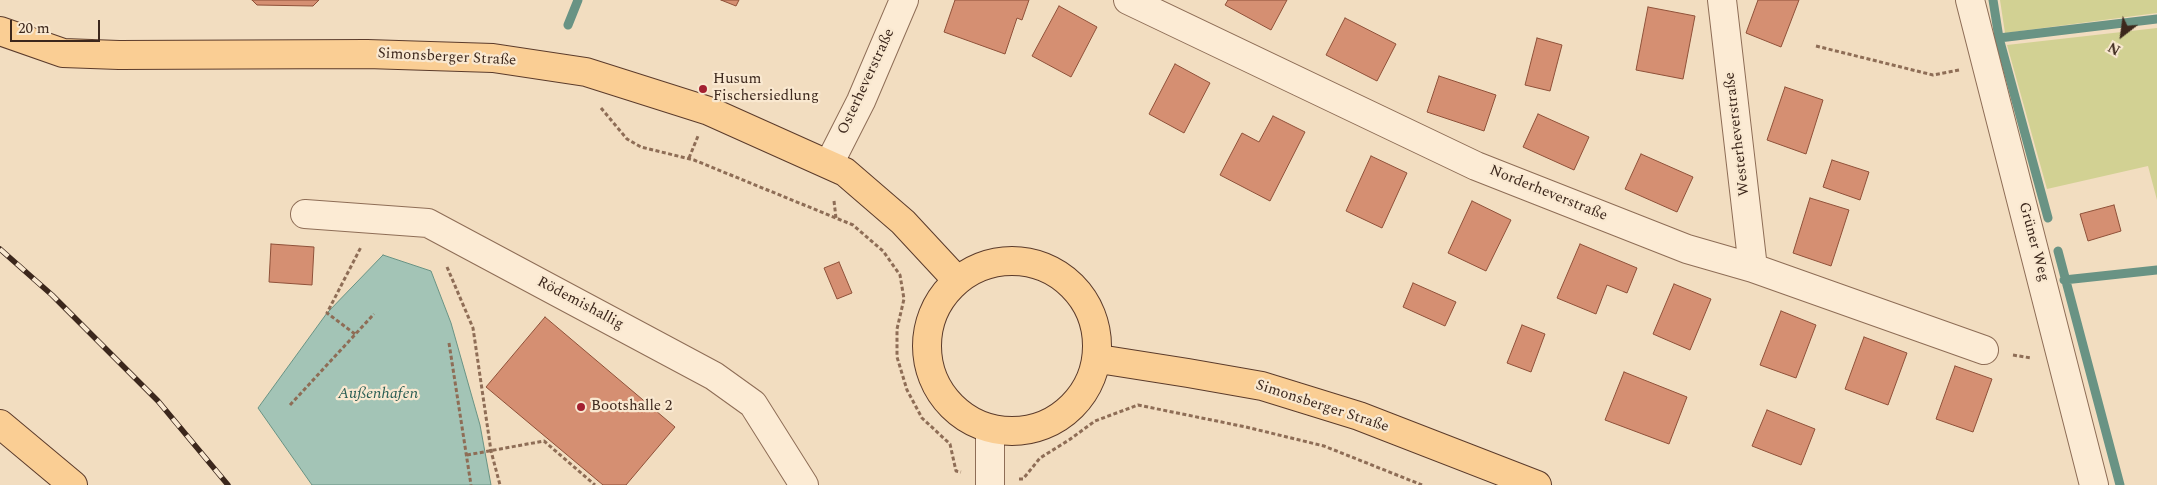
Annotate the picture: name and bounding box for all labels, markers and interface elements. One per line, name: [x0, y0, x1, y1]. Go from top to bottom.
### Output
scale bar: [12, 10, 102, 42]
north arrow: [2097, 10, 2147, 60]
text: 20 m: [18, 17, 50, 40]
street label: Osterheverstraße: [835, 26, 899, 138]
text: N: [2104, 36, 2124, 60]
street label: Simonsberger Straße: [377, 45, 517, 71]
place label: Husum Fischersiedlung: [713, 71, 819, 106]
street label: Westerheverstraße: [1721, 71, 1755, 197]
marker: Husum Fischersiedlung: [697, 83, 709, 95]
street label: Norderheverstraße: [1486, 162, 1610, 226]
street label: Grüner Weg: [2014, 200, 2052, 284]
street label: Rödemishallig: [534, 274, 626, 334]
street label: Simonsberger Straße: [1253, 377, 1391, 437]
water label: Außenhafen: [338, 385, 418, 405]
place label: Bootshalle 2: [591, 398, 672, 416]
marker: Bootshalle 2: [575, 401, 587, 413]

